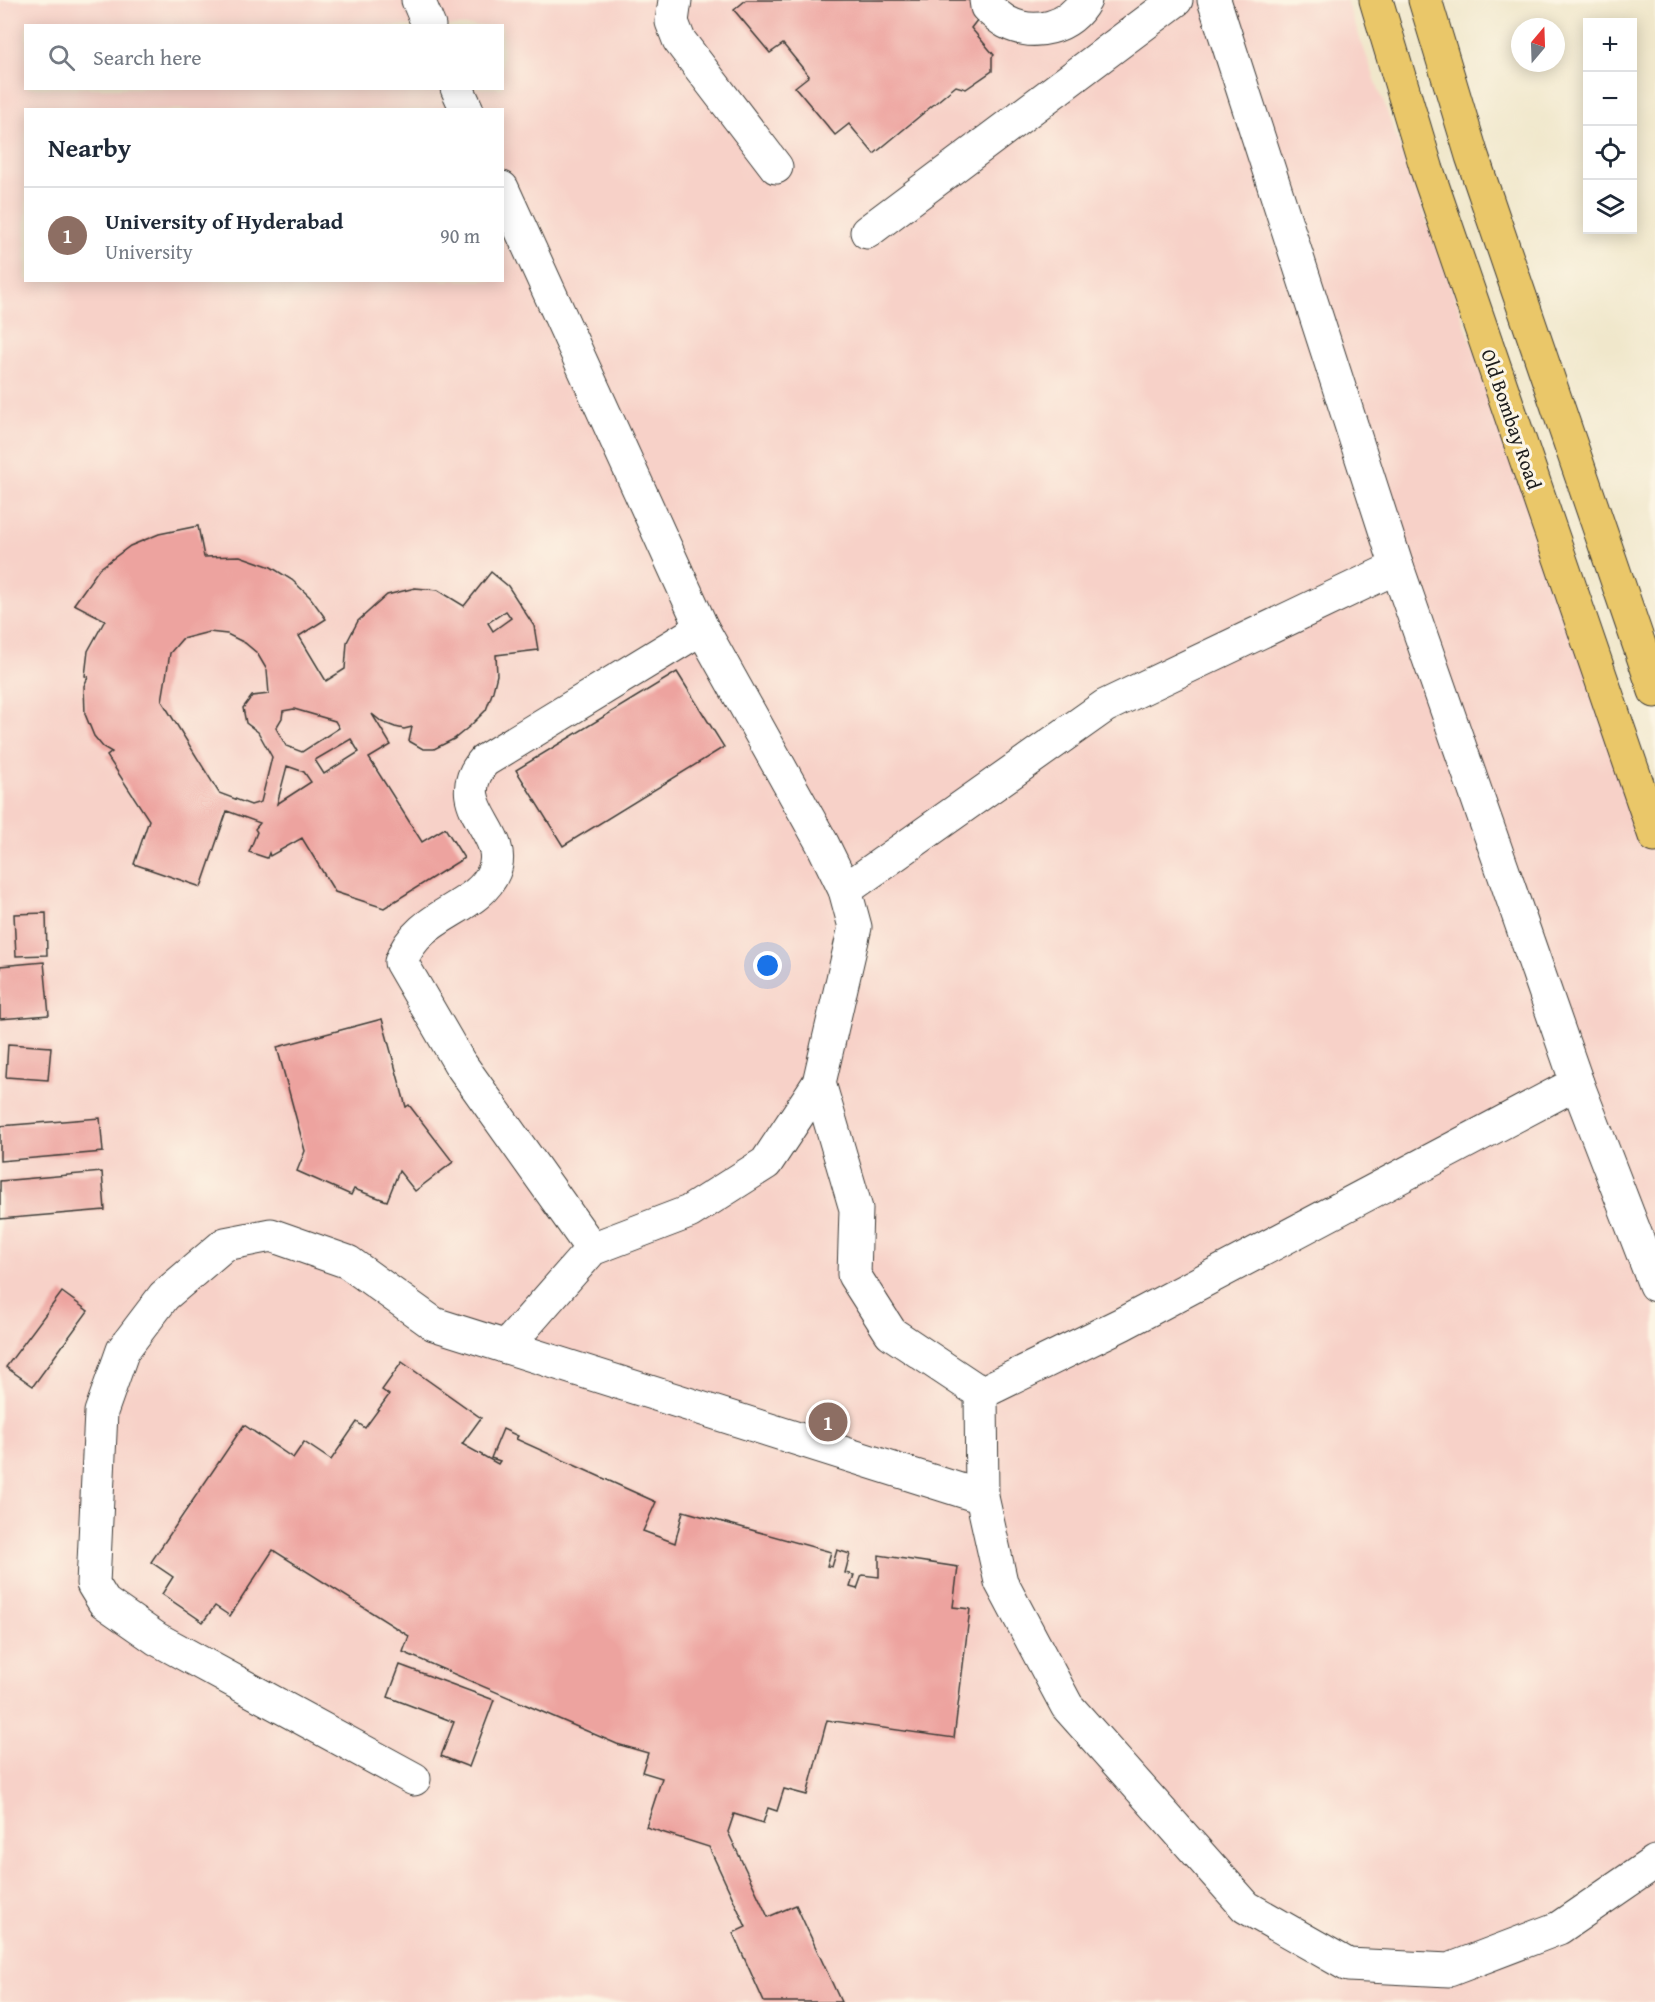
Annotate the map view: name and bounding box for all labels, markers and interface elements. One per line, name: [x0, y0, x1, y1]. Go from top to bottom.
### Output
north arrow: [1511, 18, 1565, 72]
map controls: [1583, 18, 1637, 234]
button: +: [1583, 18, 1637, 72]
search box: [24, 24, 504, 90]
icon: search: [45, 41, 78, 74]
text: Search here: [93, 41, 202, 73]
button: −: [1583, 72, 1637, 126]
button: locate: [1583, 126, 1637, 180]
text: Nearby: [48, 128, 131, 167]
button: layers: [1583, 180, 1637, 234]
text: University of Hyderabad: [105, 205, 343, 237]
text: 1: [62, 221, 73, 250]
text: 90 m: [440, 221, 480, 250]
text: University: [105, 237, 193, 266]
street label: Old Bombay Road: [1474, 345, 1550, 493]
your location: [753, 951, 782, 980]
pin: 1: [808, 1400, 848, 1444]

